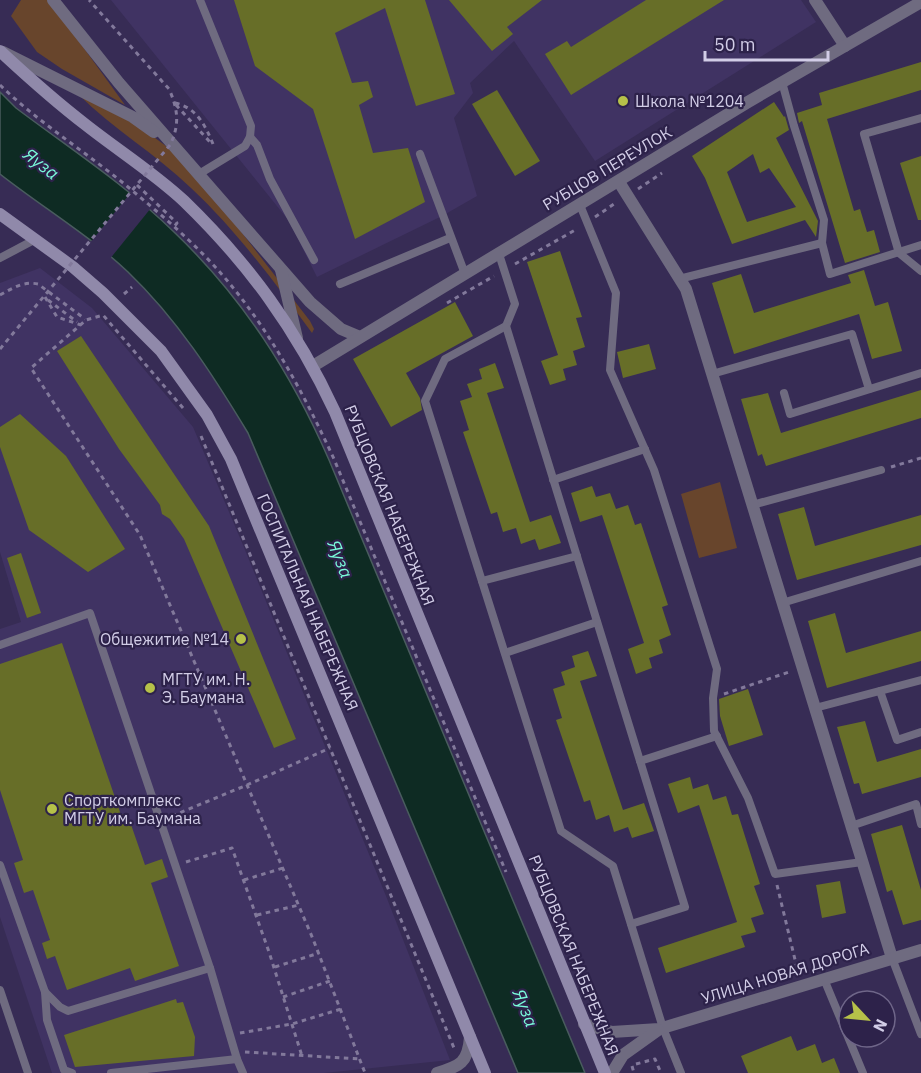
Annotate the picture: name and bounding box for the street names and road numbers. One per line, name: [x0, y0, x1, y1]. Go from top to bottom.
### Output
street label: РУБЦОВ ПЕРЕУЛОК: [539, 121, 675, 215]
street label: РУБЦОВСКАЯ НАБЕРЕЖНАЯ: [340, 402, 440, 608]
street label: ГОСПИТАЛЬНАЯ НАБЕРЕЖНАЯ: [253, 490, 363, 714]
street label: РУБЦОВСКАЯ НАБЕРЕЖНАЯ: [524, 852, 624, 1058]
street label: УЛИЦА НОВАЯ ДОРОГА: [699, 938, 871, 1008]

